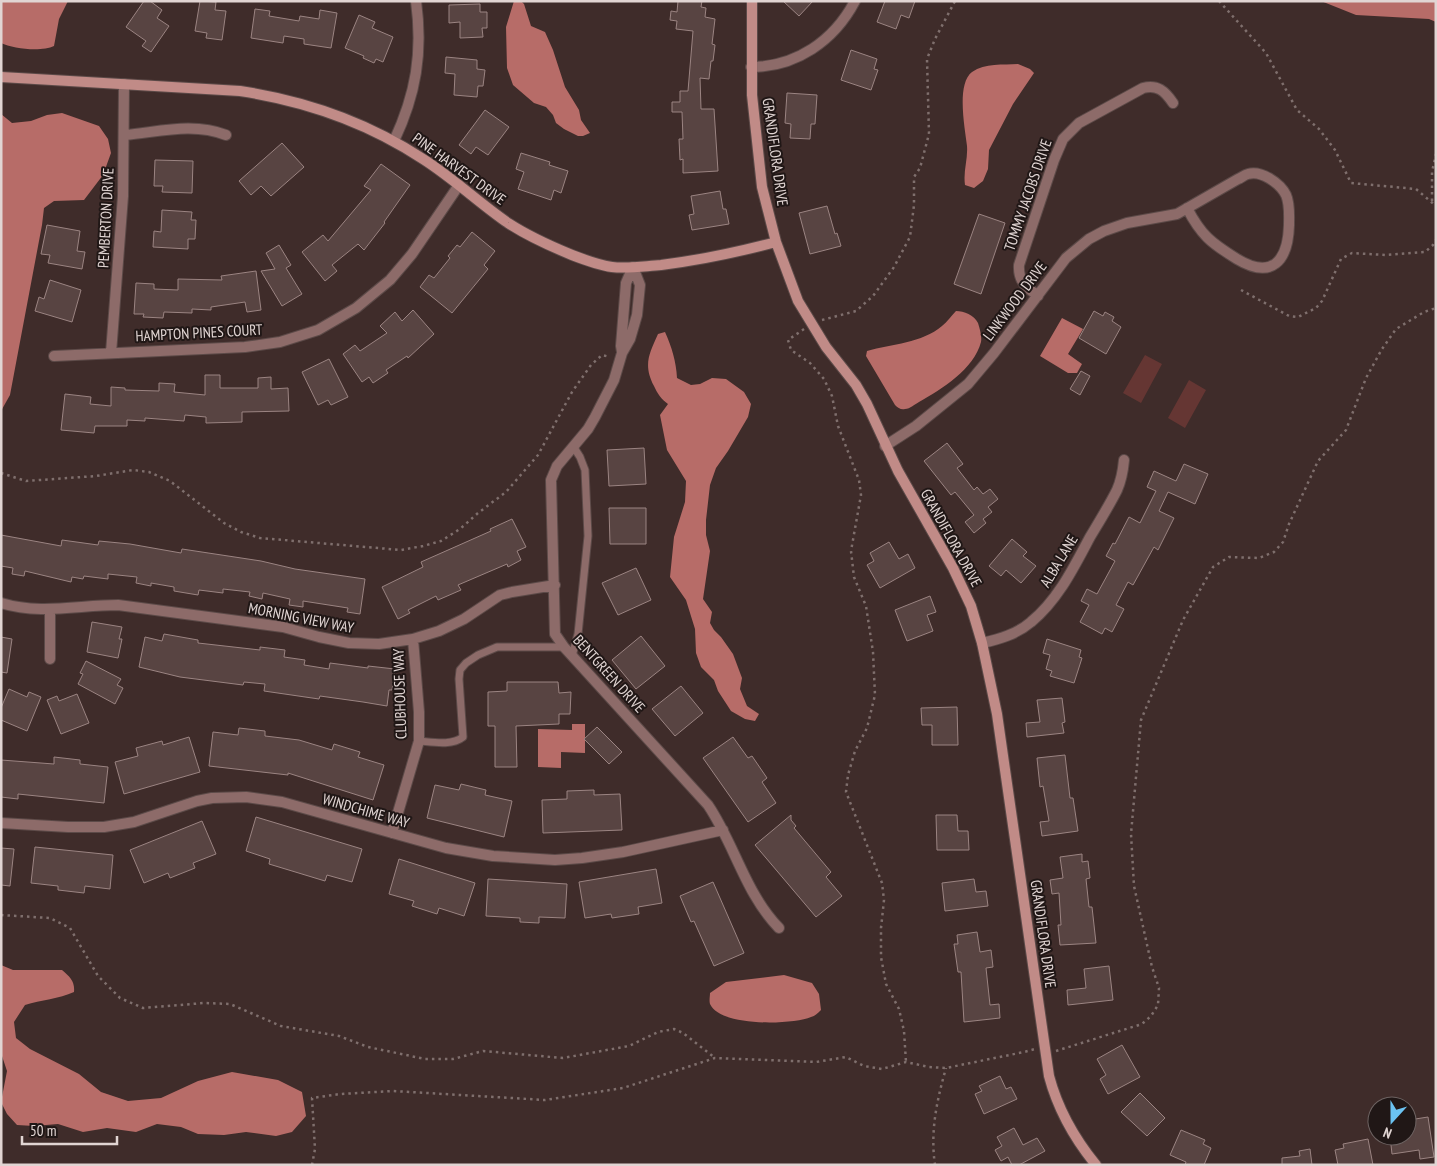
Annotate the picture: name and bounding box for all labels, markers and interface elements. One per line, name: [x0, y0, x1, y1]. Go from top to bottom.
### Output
street label: GRANDIFLORA DRIVE: [758, 97, 792, 207]
street label: PINE HARVEST DRIVE: [409, 128, 510, 209]
street label: TOMMY JACOBS DRIVE: [999, 136, 1056, 253]
street label: PEMBERTON DRIVE: [93, 167, 118, 269]
street label: LINKWOOD DRIVE: [979, 257, 1051, 344]
street label: HAMPTON PINES COURT: [135, 320, 263, 345]
street label: GRANDIFLORA DRIVE: [917, 485, 986, 590]
street label: ALBA LANE: [1035, 531, 1082, 591]
street label: MORNING VIEW WAY: [247, 598, 356, 637]
street label: BENTGREEN DRIVE: [569, 631, 649, 717]
street label: CLUBHOUSE WAY: [388, 648, 411, 740]
street label: WINDCHIME WAY: [320, 789, 412, 832]
street label: GRANDIFLORA DRIVE: [1026, 879, 1060, 989]
north arrow: [1367, 1096, 1417, 1146]
scale bar: [22, 1114, 118, 1146]
text: 50 m: [30, 1121, 56, 1140]
text: N: [1381, 1123, 1394, 1143]

